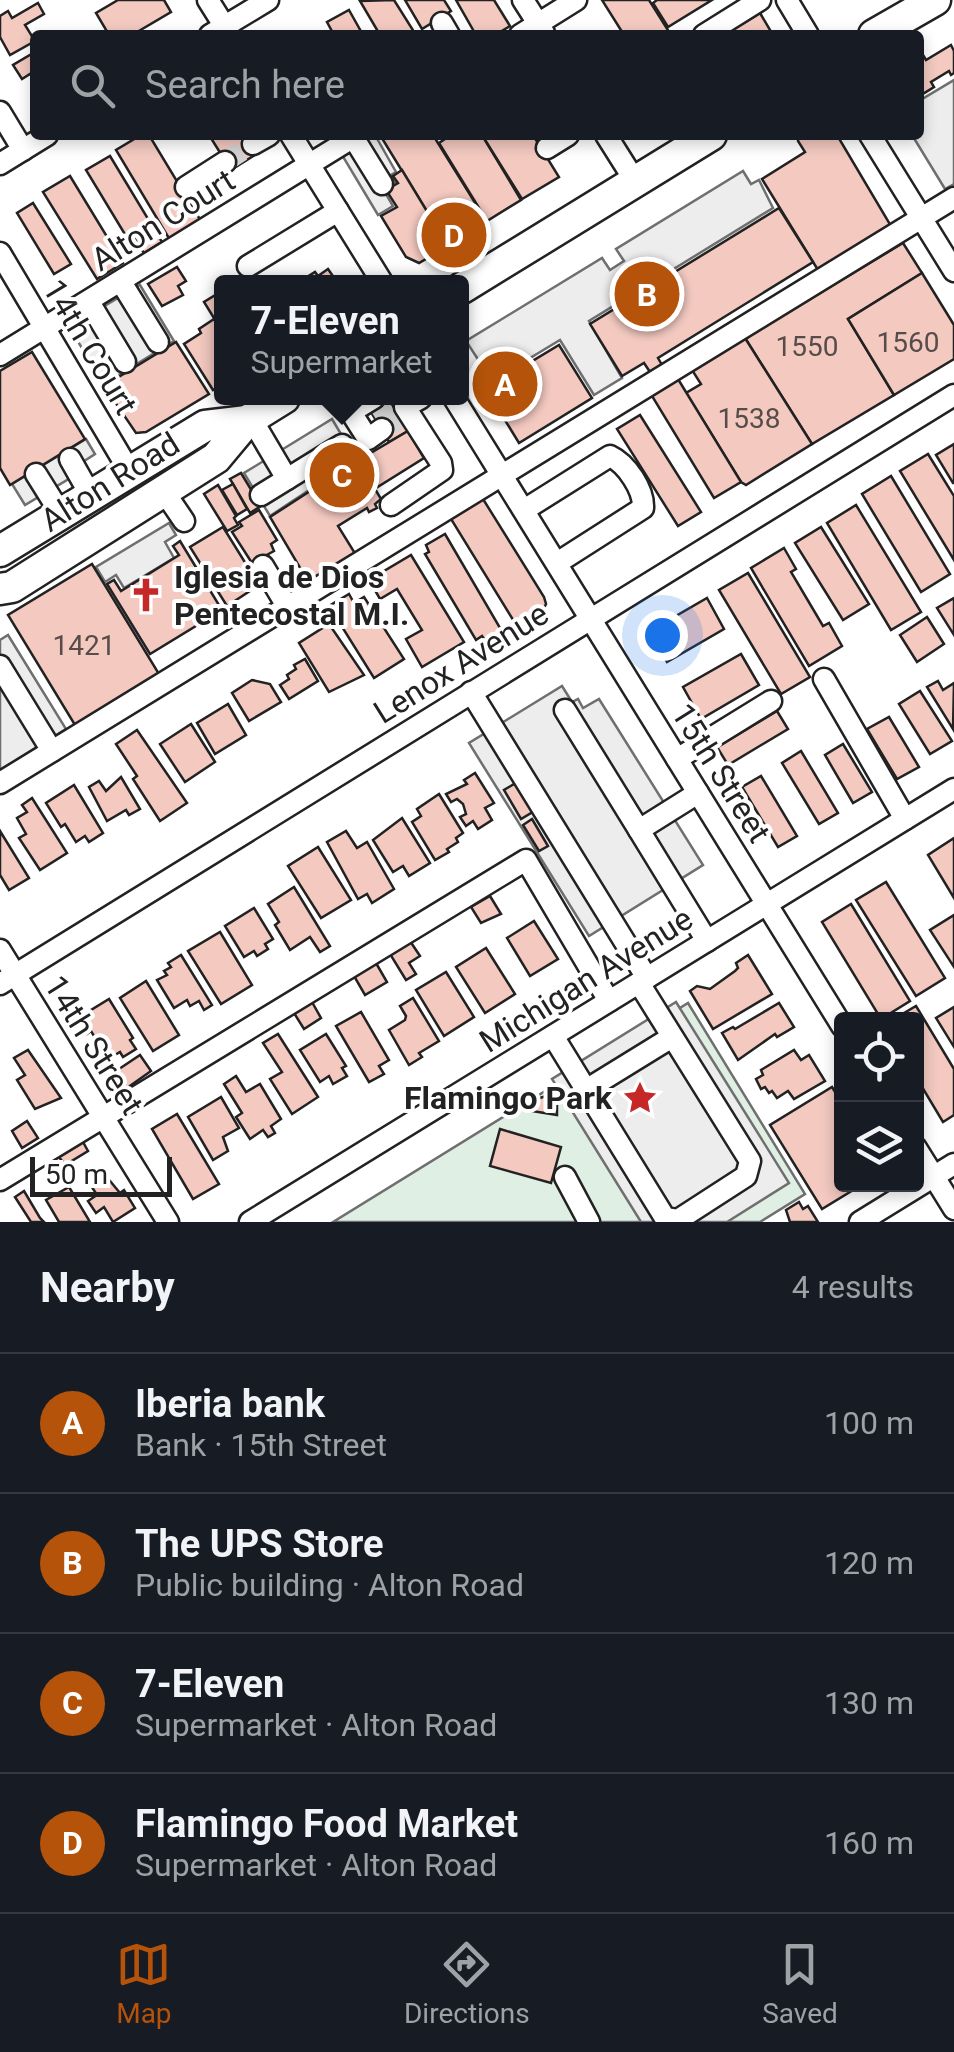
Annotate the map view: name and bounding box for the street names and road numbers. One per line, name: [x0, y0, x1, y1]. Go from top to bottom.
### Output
street label: Alton Court: [84, 161, 242, 279]
street label: 14th Court: [35, 273, 145, 421]
street label: Alton Road: [34, 425, 186, 539]
street label: Lenox Avenue: [367, 594, 555, 732]
street label: 15th Street: [663, 697, 779, 849]
street label: Michigan Avenue: [473, 899, 699, 1061]
street label: 14th Street: [36, 969, 152, 1121]

